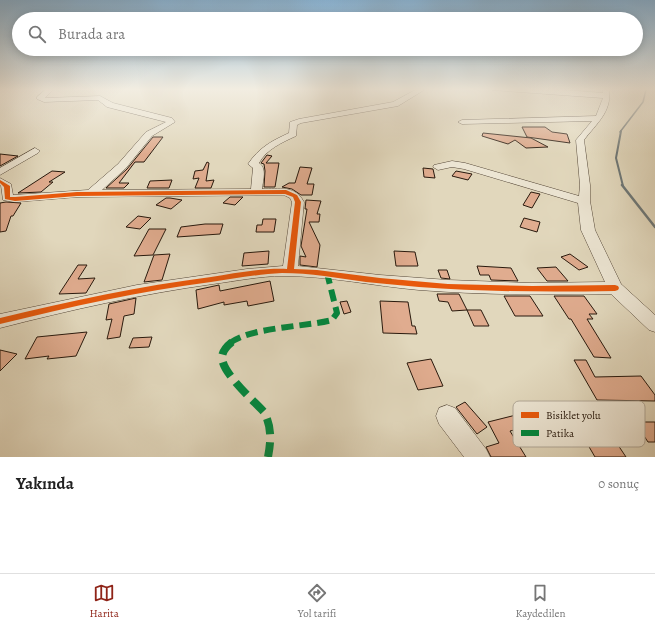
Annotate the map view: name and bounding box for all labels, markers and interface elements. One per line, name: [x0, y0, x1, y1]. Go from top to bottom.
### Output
search box: [12, 12, 643, 56]
icon: search: [26, 23, 48, 45]
text: Burada ara: [58, 24, 125, 44]
legend: [513, 401, 645, 447]
text: Bisiklet yolu: [546, 408, 601, 423]
text: Patika: [546, 426, 575, 441]
text: Yakında: [16, 472, 74, 495]
text: 0 sonuç: [598, 475, 639, 492]
tab: Harita: [90, 582, 119, 621]
tab: Yol tarifi: [298, 582, 336, 621]
tab: Kaydedilen: [516, 582, 565, 621]

